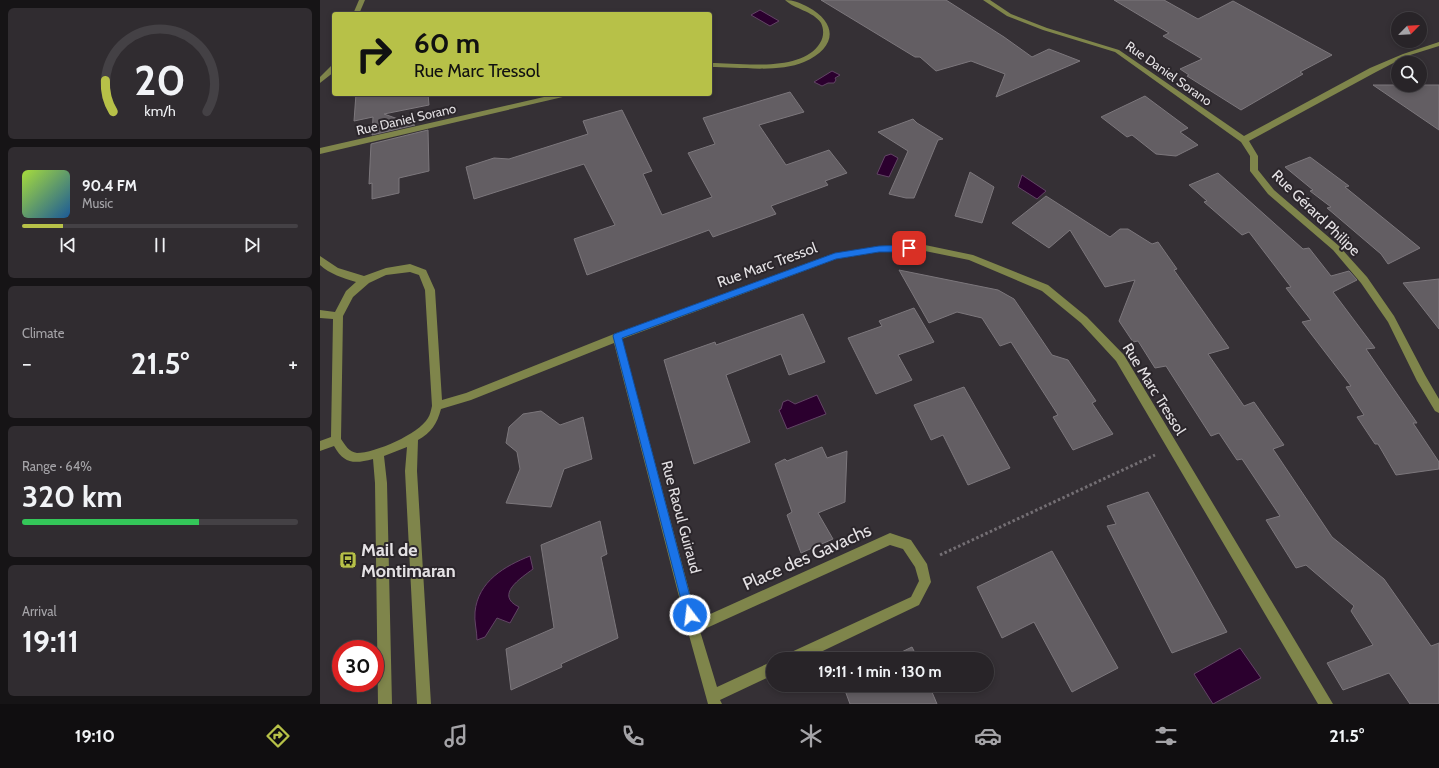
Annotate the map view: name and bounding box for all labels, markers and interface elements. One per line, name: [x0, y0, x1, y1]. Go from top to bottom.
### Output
north arrow: [1391, 12, 1427, 48]
map controls: [1391, 12, 1427, 92]
text: 60 m: [414, 26, 480, 60]
icon: right: [348, 28, 400, 80]
street label: Rue Daniel Sorano: [1123, 37, 1215, 109]
text: 20: [134, 54, 186, 104]
button: search: [1391, 56, 1427, 92]
text: Rue Marc Tressol: [414, 60, 540, 82]
street label: Rue Daniel Sorano: [355, 100, 457, 138]
text: km/h: [144, 101, 176, 119]
street label: Rue Gérard Philipe: [1268, 166, 1364, 260]
text: 90.4 FM: [82, 177, 137, 195]
text: Music: [82, 195, 113, 211]
pin: [892, 231, 926, 265]
icon: previous: [57, 234, 79, 256]
icon: pause: [149, 234, 171, 256]
icon: next: [241, 234, 263, 256]
icon: arrive: [898, 237, 920, 259]
street label: Rue Marc Tressol: [715, 238, 820, 291]
text: Climate: [22, 325, 64, 341]
street label: Rue Marc Tressol: [1119, 340, 1190, 439]
text: 21.5°: [131, 345, 189, 382]
text: −: [22, 350, 32, 377]
text: +: [288, 350, 298, 377]
text: Range · 64%: [22, 458, 92, 474]
street label: Rue Raoul Guiraud: [657, 459, 705, 575]
text: 320 km: [22, 478, 123, 515]
street label: Place des Gavachs: [739, 519, 875, 595]
place label: Mail de Montimaran: [361, 539, 456, 582]
bus stop icon: Mail de Montimaran: [338, 550, 358, 570]
position arrow: [669, 594, 711, 636]
text: Arrival: [22, 603, 57, 619]
text: 19:11: [22, 623, 79, 660]
speed limit sign: 30: [332, 640, 384, 692]
text: 19:11 · 1 min · 130 m: [818, 663, 942, 681]
icon: directions: [264, 722, 292, 750]
icon: music: [442, 722, 470, 750]
icon: phone: [619, 722, 647, 750]
icon: climate: [797, 722, 825, 750]
icon: car: [974, 722, 1002, 750]
icon: filters: [1152, 722, 1180, 750]
text: 19:10: [75, 725, 115, 747]
text: 21.5°: [1329, 725, 1364, 747]

